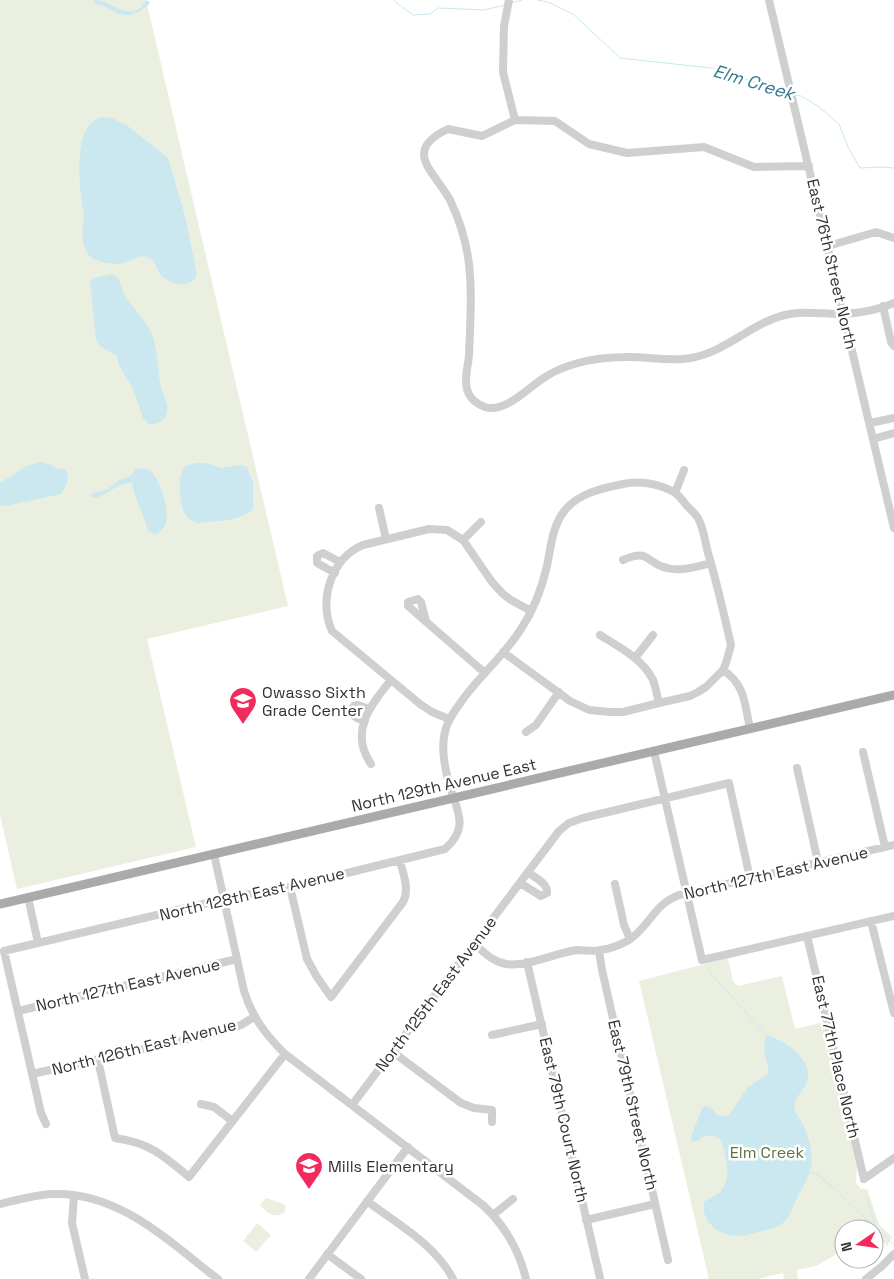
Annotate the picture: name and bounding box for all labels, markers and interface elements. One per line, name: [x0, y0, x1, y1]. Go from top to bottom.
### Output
water label: Elm Creek: [711, 59, 800, 106]
street label: East 76th Street North: [802, 177, 862, 351]
place label: Owasso Sixth Grade Center: [262, 682, 366, 721]
school or university icon: Owasso Sixth Grade Center: [228, 686, 258, 725]
street label: North 129th Avenue East: [349, 753, 539, 817]
street label: North 127th East Avenue: [682, 842, 870, 904]
street label: North 128th East Avenue: [157, 862, 347, 926]
street label: North 125th East Avenue: [371, 912, 501, 1076]
street label: North 127th East Avenue: [34, 954, 222, 1016]
street label: East 77th Place North: [807, 973, 865, 1141]
street label: North 126th East Avenue: [50, 1014, 238, 1080]
street label: East 79th Street North: [603, 1018, 663, 1192]
street label: East 79th Court North: [535, 1035, 593, 1205]
park label: Elm Creek: [730, 1142, 805, 1163]
school or university icon: Mills Elementary: [294, 1151, 324, 1190]
place label: Mills Elementary: [328, 1156, 454, 1177]
north arrow: [834, 1219, 884, 1269]
text: N: [837, 1240, 856, 1254]

